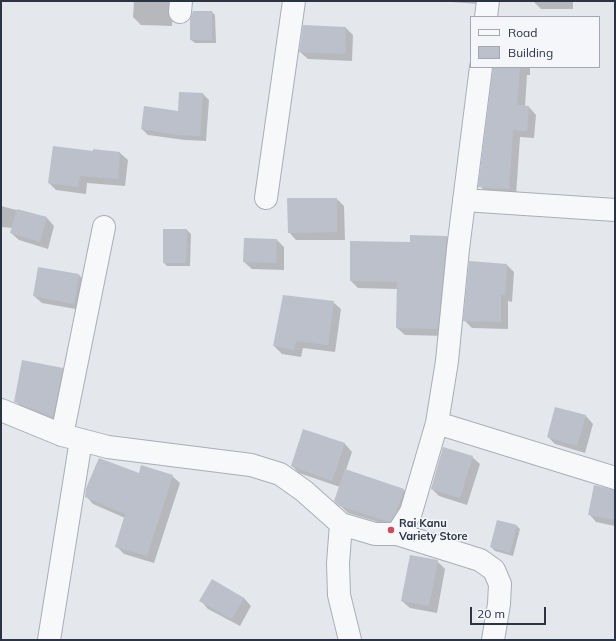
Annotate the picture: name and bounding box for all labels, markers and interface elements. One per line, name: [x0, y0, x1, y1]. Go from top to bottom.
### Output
legend: [470, 16, 600, 68]
text: Road: [508, 25, 537, 40]
text: Building: [508, 45, 553, 60]
place label: Rai Kanu Variety Store: [399, 517, 467, 543]
marker: Rai Kanu Variety Store: [386, 525, 396, 535]
scale bar: [472, 599, 548, 625]
text: 20 m: [477, 606, 505, 621]

